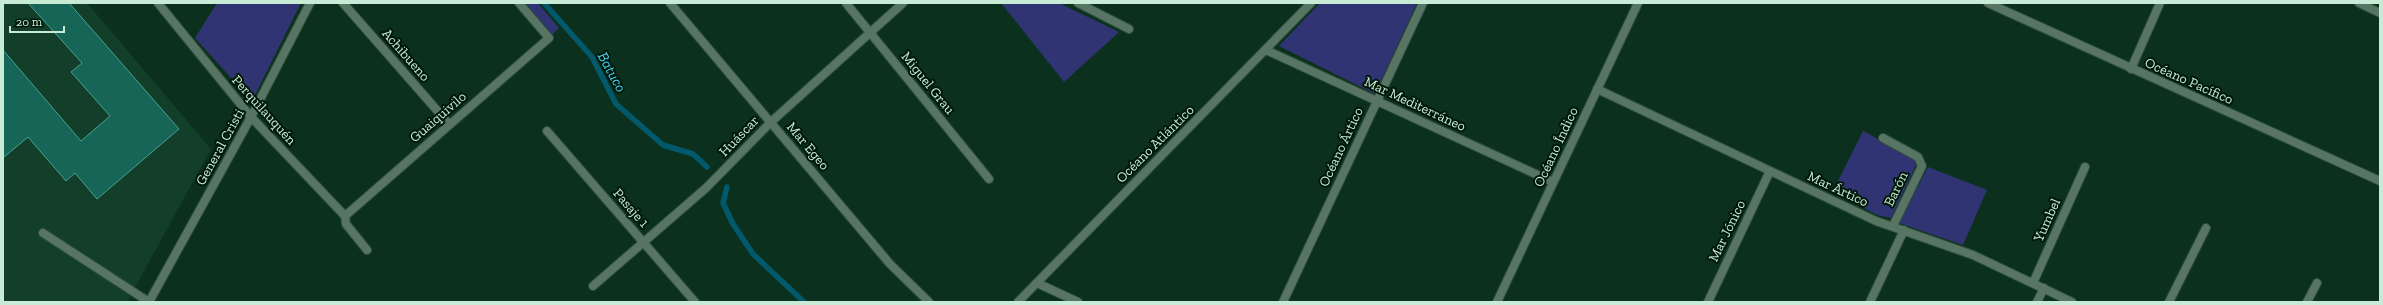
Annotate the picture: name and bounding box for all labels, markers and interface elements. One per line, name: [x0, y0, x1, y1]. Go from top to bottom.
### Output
scale bar: [10, 8, 64, 34]
text: 20 m: [16, 15, 43, 29]
street label: Achibueno: [379, 25, 433, 85]
street label: Miguel Grau: [898, 48, 958, 118]
water label: Batuco: [594, 49, 630, 95]
street label: Océano Pacífico: [2142, 54, 2236, 108]
street label: Perquilauquén: [228, 72, 300, 148]
street label: Mar Mediterráneo: [1362, 73, 1468, 135]
street label: Guaiquivilo: [406, 88, 470, 146]
street label: Océano Atlántico: [1112, 101, 1198, 187]
street label: Océano Índico: [1530, 104, 1582, 190]
street label: Océano Ártico: [1315, 105, 1367, 189]
street label: General Cristi: [192, 106, 248, 188]
street label: Huáscar: [715, 112, 763, 160]
street label: Mar Egeo: [783, 119, 833, 173]
street label: Mar Ártico: [1805, 168, 1871, 210]
street label: Barón: [1880, 169, 1912, 209]
street label: Pasaje 1: [609, 185, 653, 231]
street label: Yumbel: [2030, 195, 2064, 245]
street label: Mar Jónico: [1705, 197, 1749, 265]

